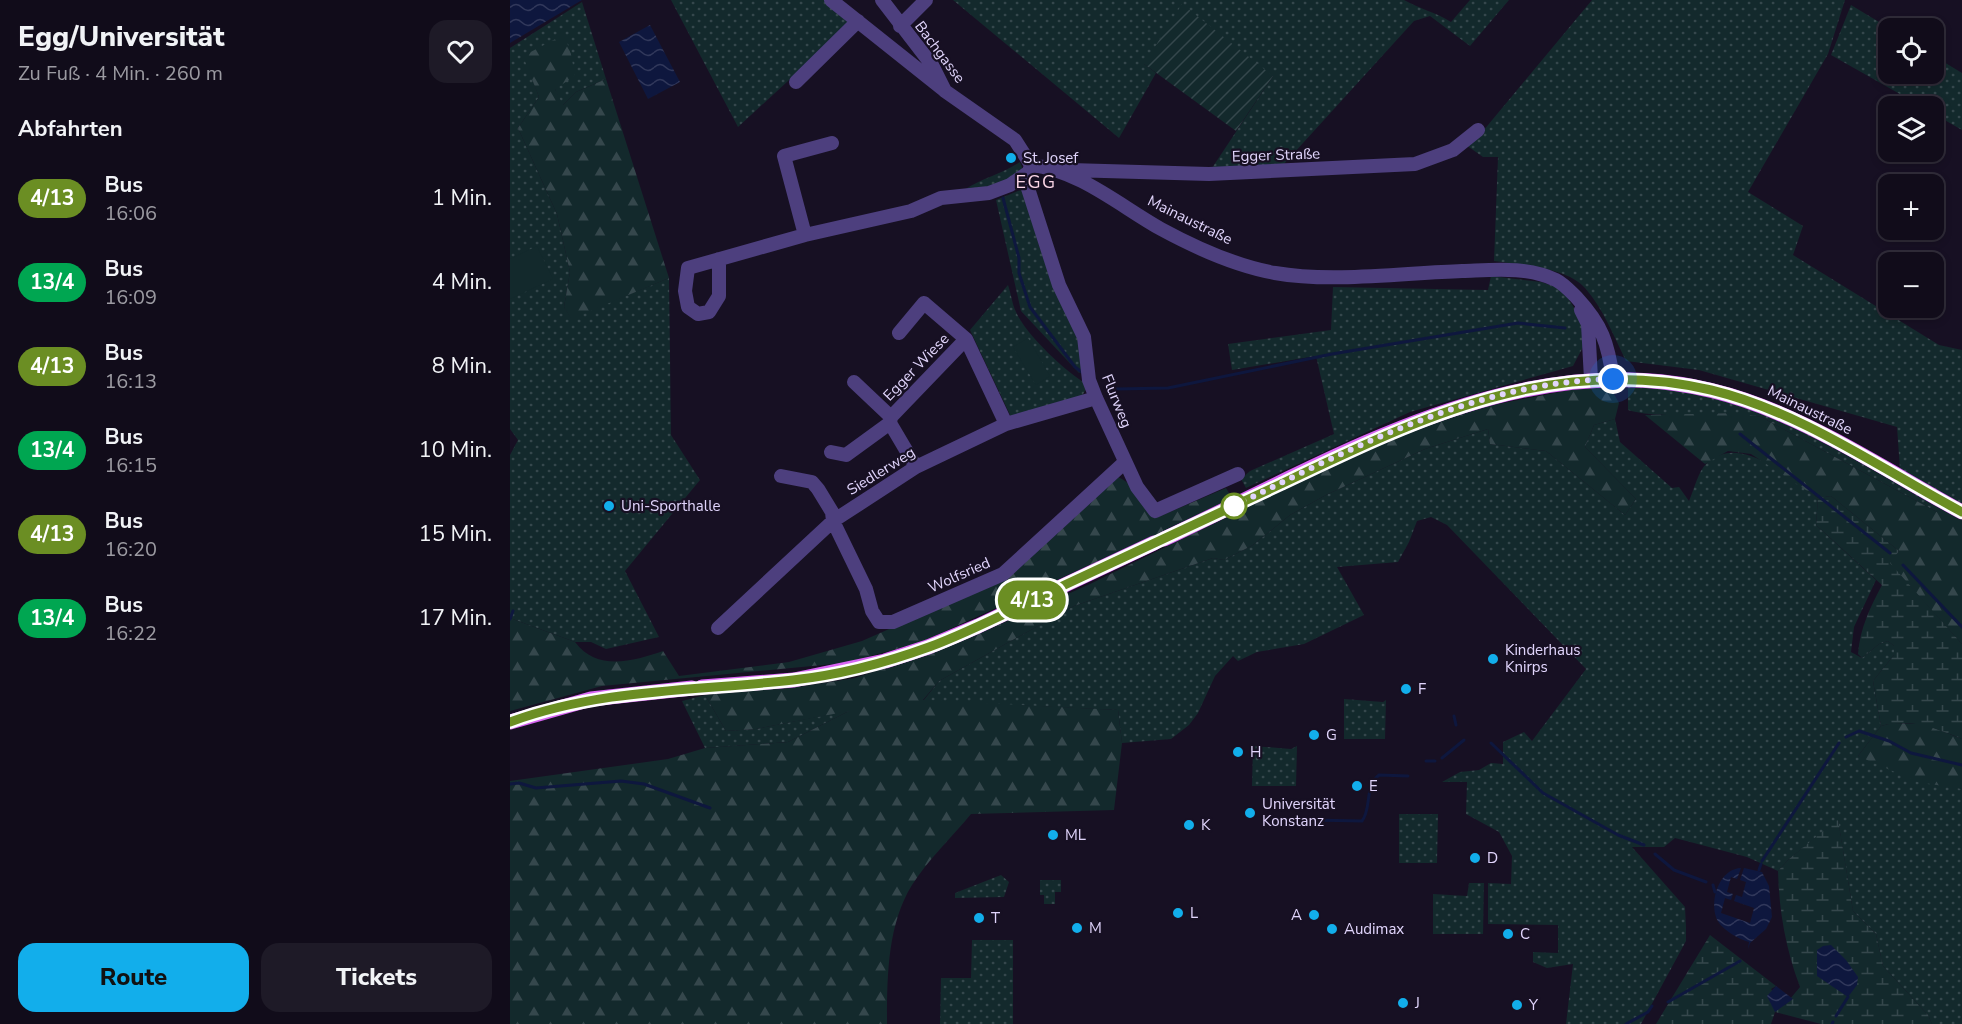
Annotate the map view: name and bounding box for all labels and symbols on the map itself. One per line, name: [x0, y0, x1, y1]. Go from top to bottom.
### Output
street label: Bachgasse: [910, 17, 970, 87]
street label: Egger Straße: [1231, 143, 1321, 167]
place label: St. Josef: [1023, 148, 1079, 168]
marker: St. Josef: [1004, 151, 1018, 165]
district label: EGG: [1015, 170, 1057, 194]
street label: Mainaustraße: [1144, 191, 1236, 249]
street label: Egger Wiese: [879, 329, 953, 405]
your location: [1598, 364, 1628, 394]
street label: Flurweg: [1097, 371, 1137, 431]
street label: Mainaustraße: [1764, 381, 1856, 439]
street label: Siedlerweg: [843, 442, 919, 500]
unlabelled marker: [1221, 493, 1247, 519]
place label: Uni-Sporthalle: [621, 496, 721, 516]
marker: Uni-Sporthalle: [602, 499, 616, 513]
street label: Wolfsried: [925, 552, 993, 598]
line badge: 4/13: [990, 580, 1074, 620]
place label: Kinderhaus Knirps: [1505, 640, 1581, 677]
marker: Kinderhaus Knirps: [1486, 652, 1500, 666]
place label: F: [1418, 679, 1426, 699]
marker: F: [1399, 682, 1413, 696]
place label: G: [1326, 725, 1337, 745]
marker: G: [1307, 728, 1321, 742]
place label: H: [1250, 742, 1261, 762]
marker: H: [1231, 745, 1245, 759]
place label: E: [1369, 776, 1378, 796]
marker: E: [1350, 779, 1364, 793]
place label: Universität Konstanz: [1262, 794, 1336, 831]
marker: Universität Konstanz: [1243, 806, 1257, 820]
place label: K: [1201, 815, 1211, 835]
marker: K: [1182, 818, 1196, 832]
place label: ML: [1065, 825, 1086, 845]
marker: ML: [1046, 828, 1060, 842]
place label: D: [1487, 848, 1498, 868]
marker: D: [1468, 851, 1482, 865]
place label: L: [1190, 903, 1198, 923]
place label: A: [1291, 905, 1302, 925]
marker: L: [1171, 906, 1185, 920]
place label: T: [991, 908, 1000, 928]
marker: A: [1307, 908, 1321, 922]
marker: T: [972, 911, 986, 925]
place label: M: [1089, 918, 1102, 938]
place label: Audimax: [1344, 919, 1404, 939]
marker: M: [1070, 921, 1084, 935]
marker: Audimax: [1325, 922, 1339, 936]
place label: C: [1520, 924, 1530, 944]
marker: C: [1501, 927, 1515, 941]
place label: J: [1414, 993, 1420, 1013]
place label: Y: [1528, 995, 1539, 1015]
marker: J: [1396, 996, 1410, 1010]
marker: Y: [1510, 998, 1524, 1012]

